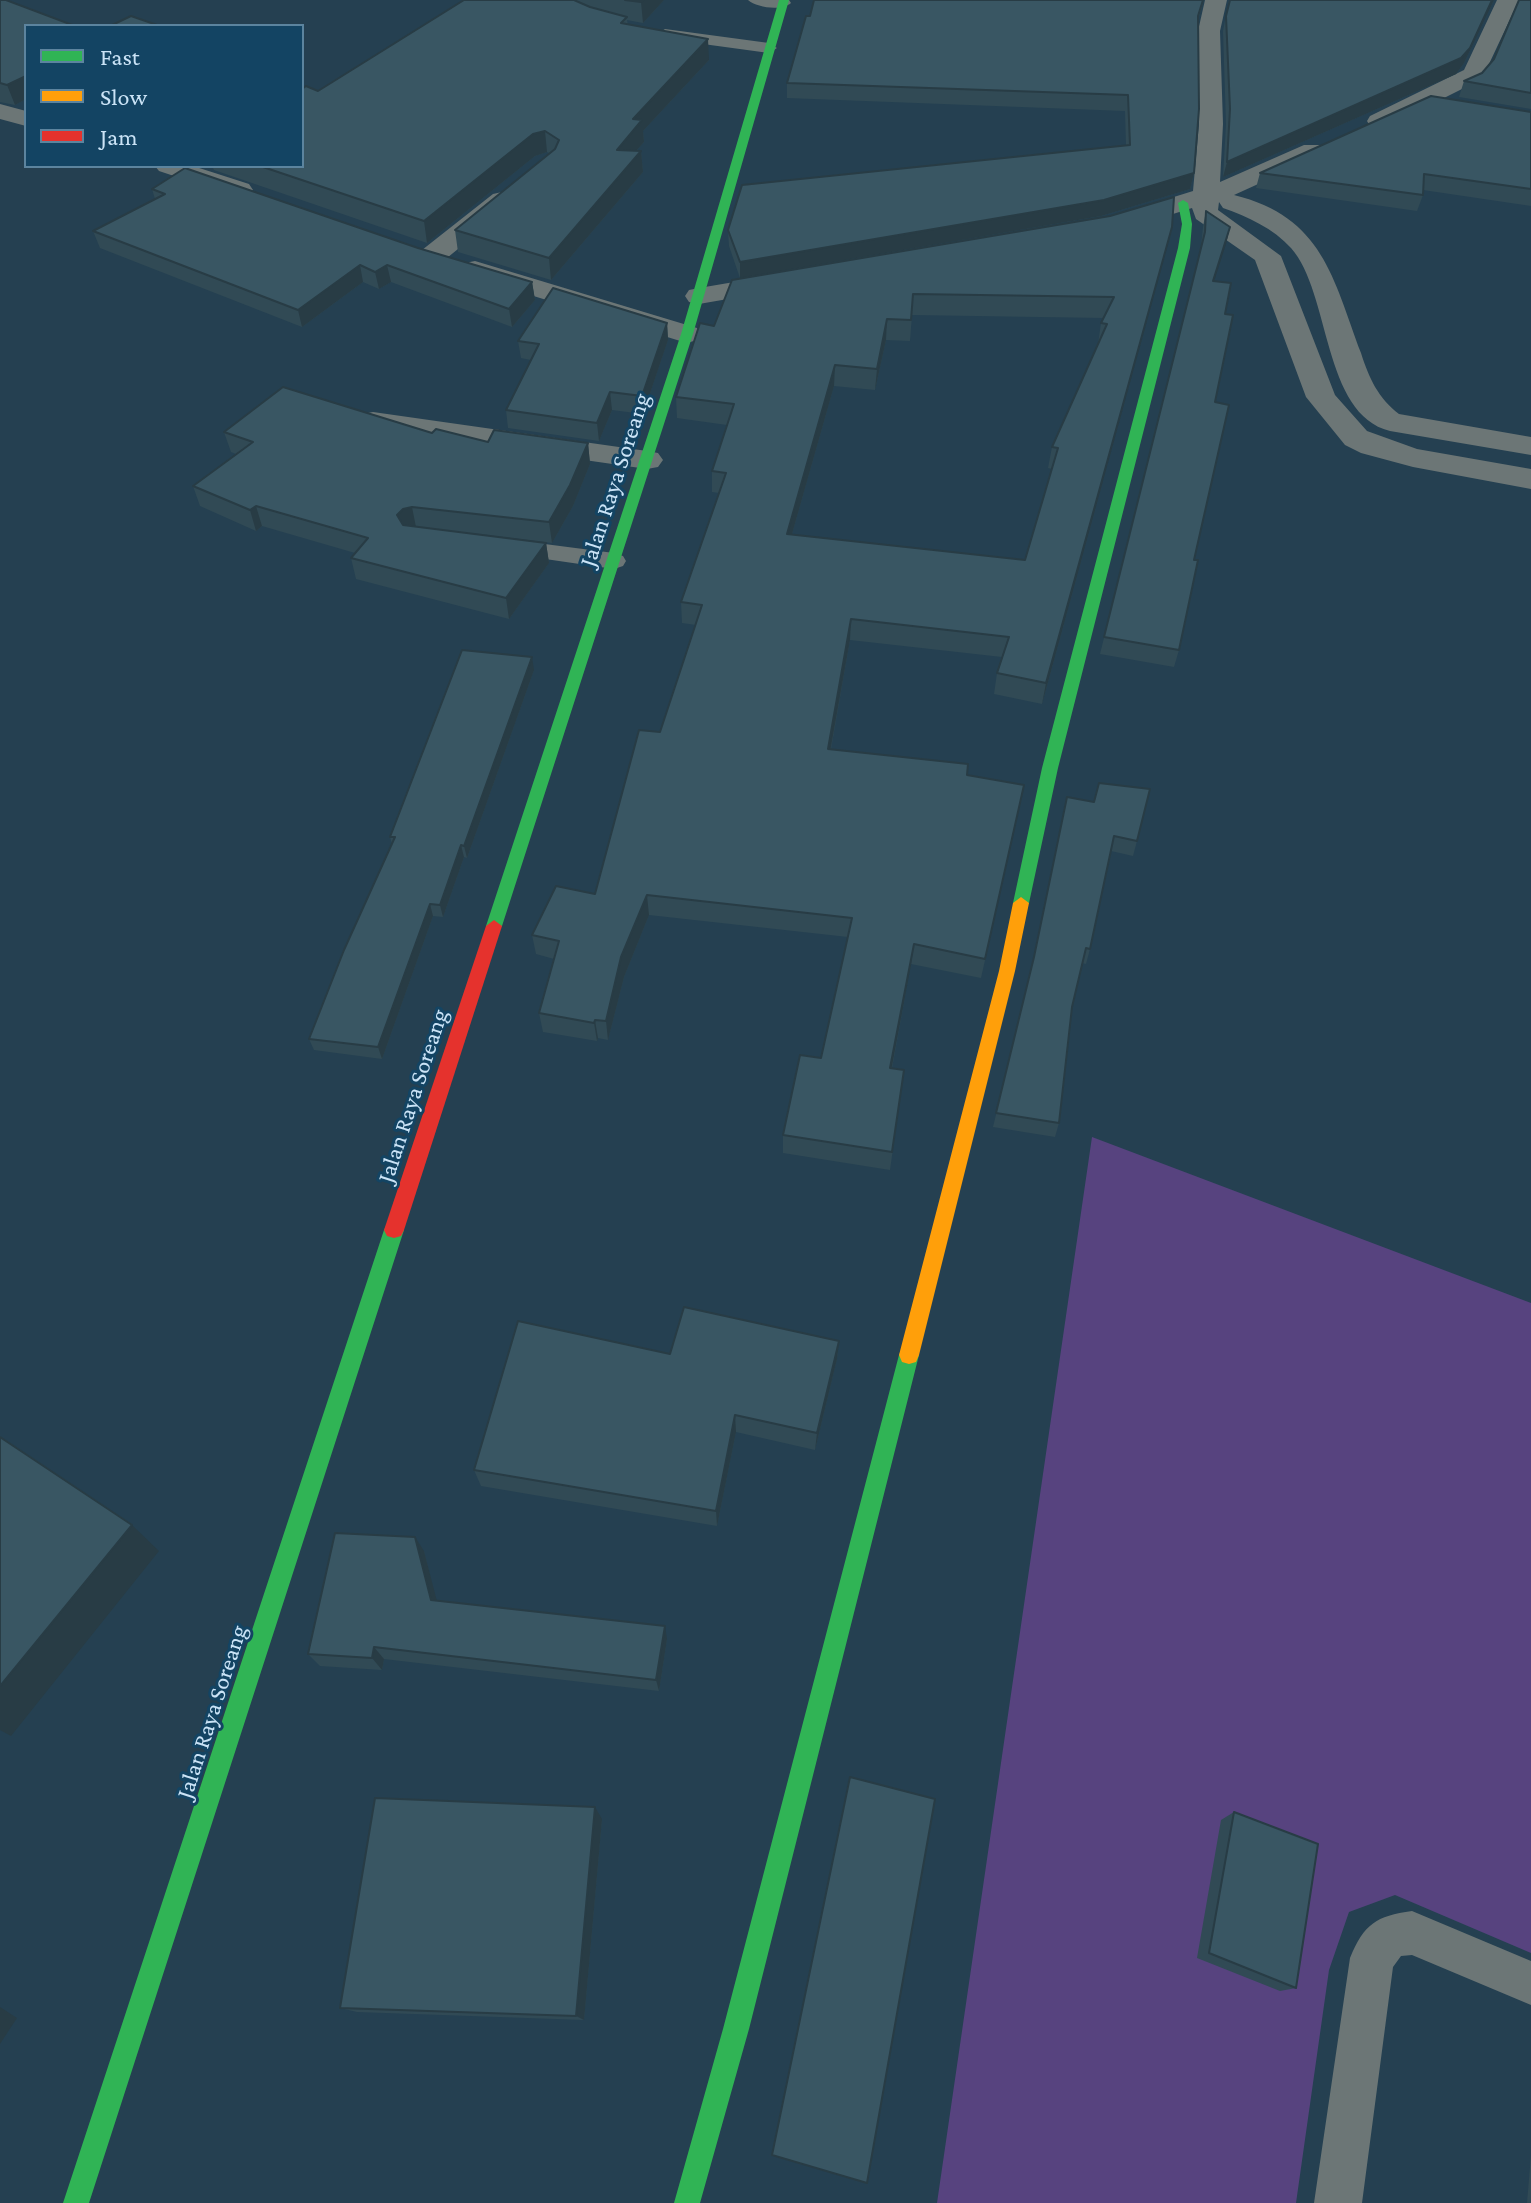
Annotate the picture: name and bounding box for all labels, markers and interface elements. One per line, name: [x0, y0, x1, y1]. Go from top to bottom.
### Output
legend: [24, 24, 304, 168]
text: Fast: [100, 43, 140, 70]
text: Slow: [100, 83, 147, 110]
text: Jam: [100, 123, 138, 150]
street label: Jalan Raya Soreang: [573, 390, 657, 570]
street label: Jalan Raya Soreang: [371, 1006, 455, 1186]
street label: Jalan Raya Soreang: [170, 1622, 254, 1802]

